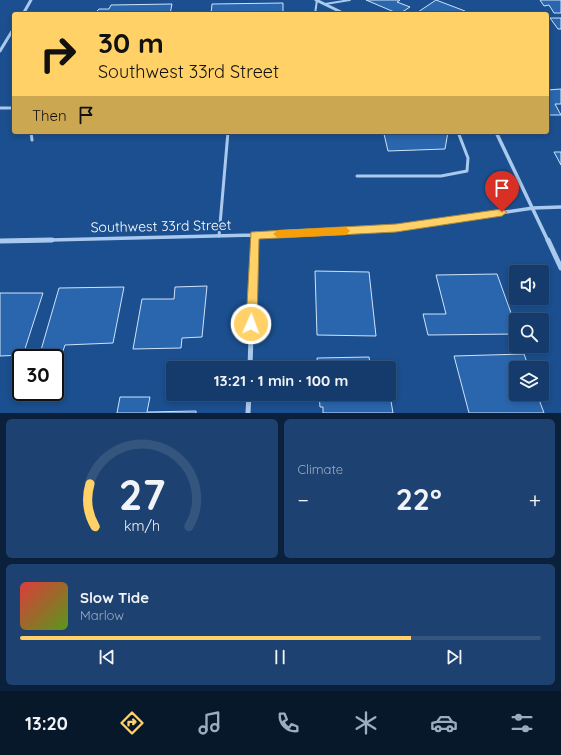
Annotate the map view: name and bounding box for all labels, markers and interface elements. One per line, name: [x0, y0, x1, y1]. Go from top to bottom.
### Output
text: 30 m: [98, 25, 164, 60]
icon: right: [32, 28, 84, 80]
text: Southwest 33rd Street: [98, 60, 279, 83]
icon: arrive: [75, 104, 97, 126]
text: Then: [32, 106, 67, 125]
pin: [485, 171, 519, 212]
icon: arrive: [491, 177, 513, 199]
street label: Southwest 33rd Street: [90, 216, 232, 236]
map controls: [509, 265, 549, 401]
button: sound: [509, 265, 549, 305]
position arrow: [230, 303, 272, 345]
button: search: [509, 313, 549, 353]
speed limit sign: 30: [12, 349, 64, 401]
button: layers: [509, 361, 549, 401]
text: 13:21 · 1 min · 100 m: [214, 371, 348, 390]
text: Climate: [298, 461, 343, 477]
text: 27: [118, 467, 165, 519]
text: 22°: [396, 480, 442, 518]
text: −: [298, 486, 309, 514]
text: +: [529, 486, 541, 514]
text: km/h: [124, 516, 160, 534]
text: Slow Tide: [80, 588, 149, 607]
text: Marlow: [80, 607, 124, 623]
icon: previous: [96, 646, 118, 668]
icon: pause: [269, 646, 291, 668]
icon: next: [443, 646, 465, 668]
icon: directions: [118, 709, 146, 737]
icon: music: [196, 709, 224, 737]
icon: phone: [274, 709, 302, 737]
icon: climate: [352, 709, 380, 737]
icon: car: [430, 709, 458, 737]
icon: filters: [508, 709, 536, 737]
text: 13:20: [25, 712, 68, 735]

